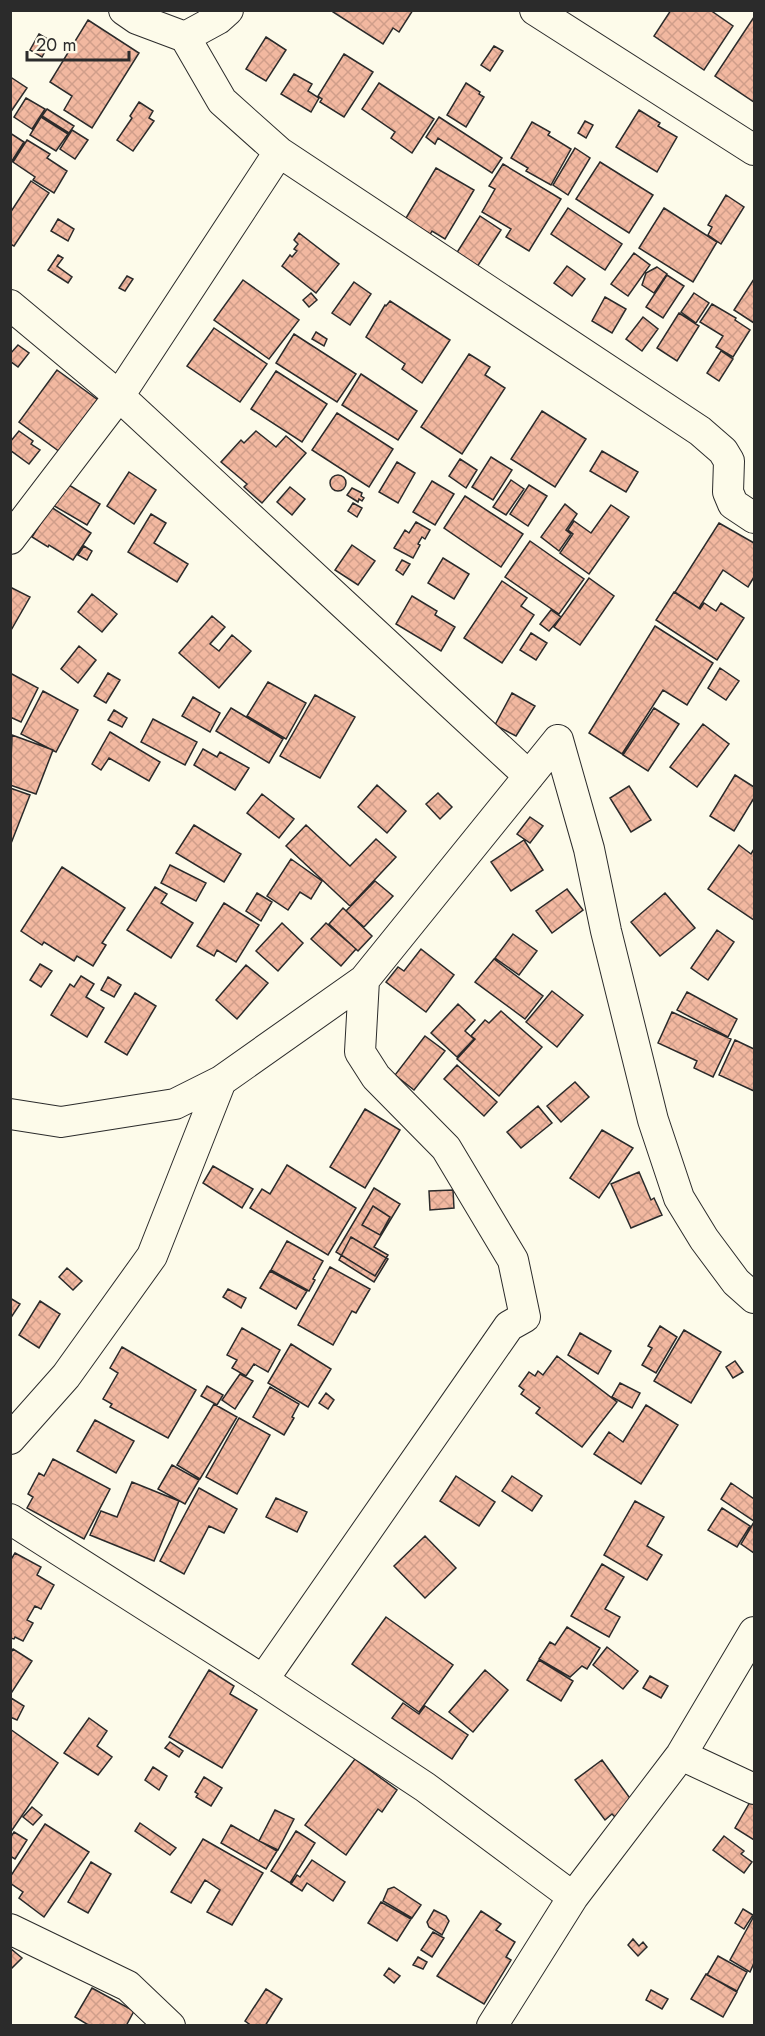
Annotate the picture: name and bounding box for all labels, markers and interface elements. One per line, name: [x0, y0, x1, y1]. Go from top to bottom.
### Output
scale bar: [27, 24, 129, 62]
text: 20 m: [36, 32, 76, 58]

